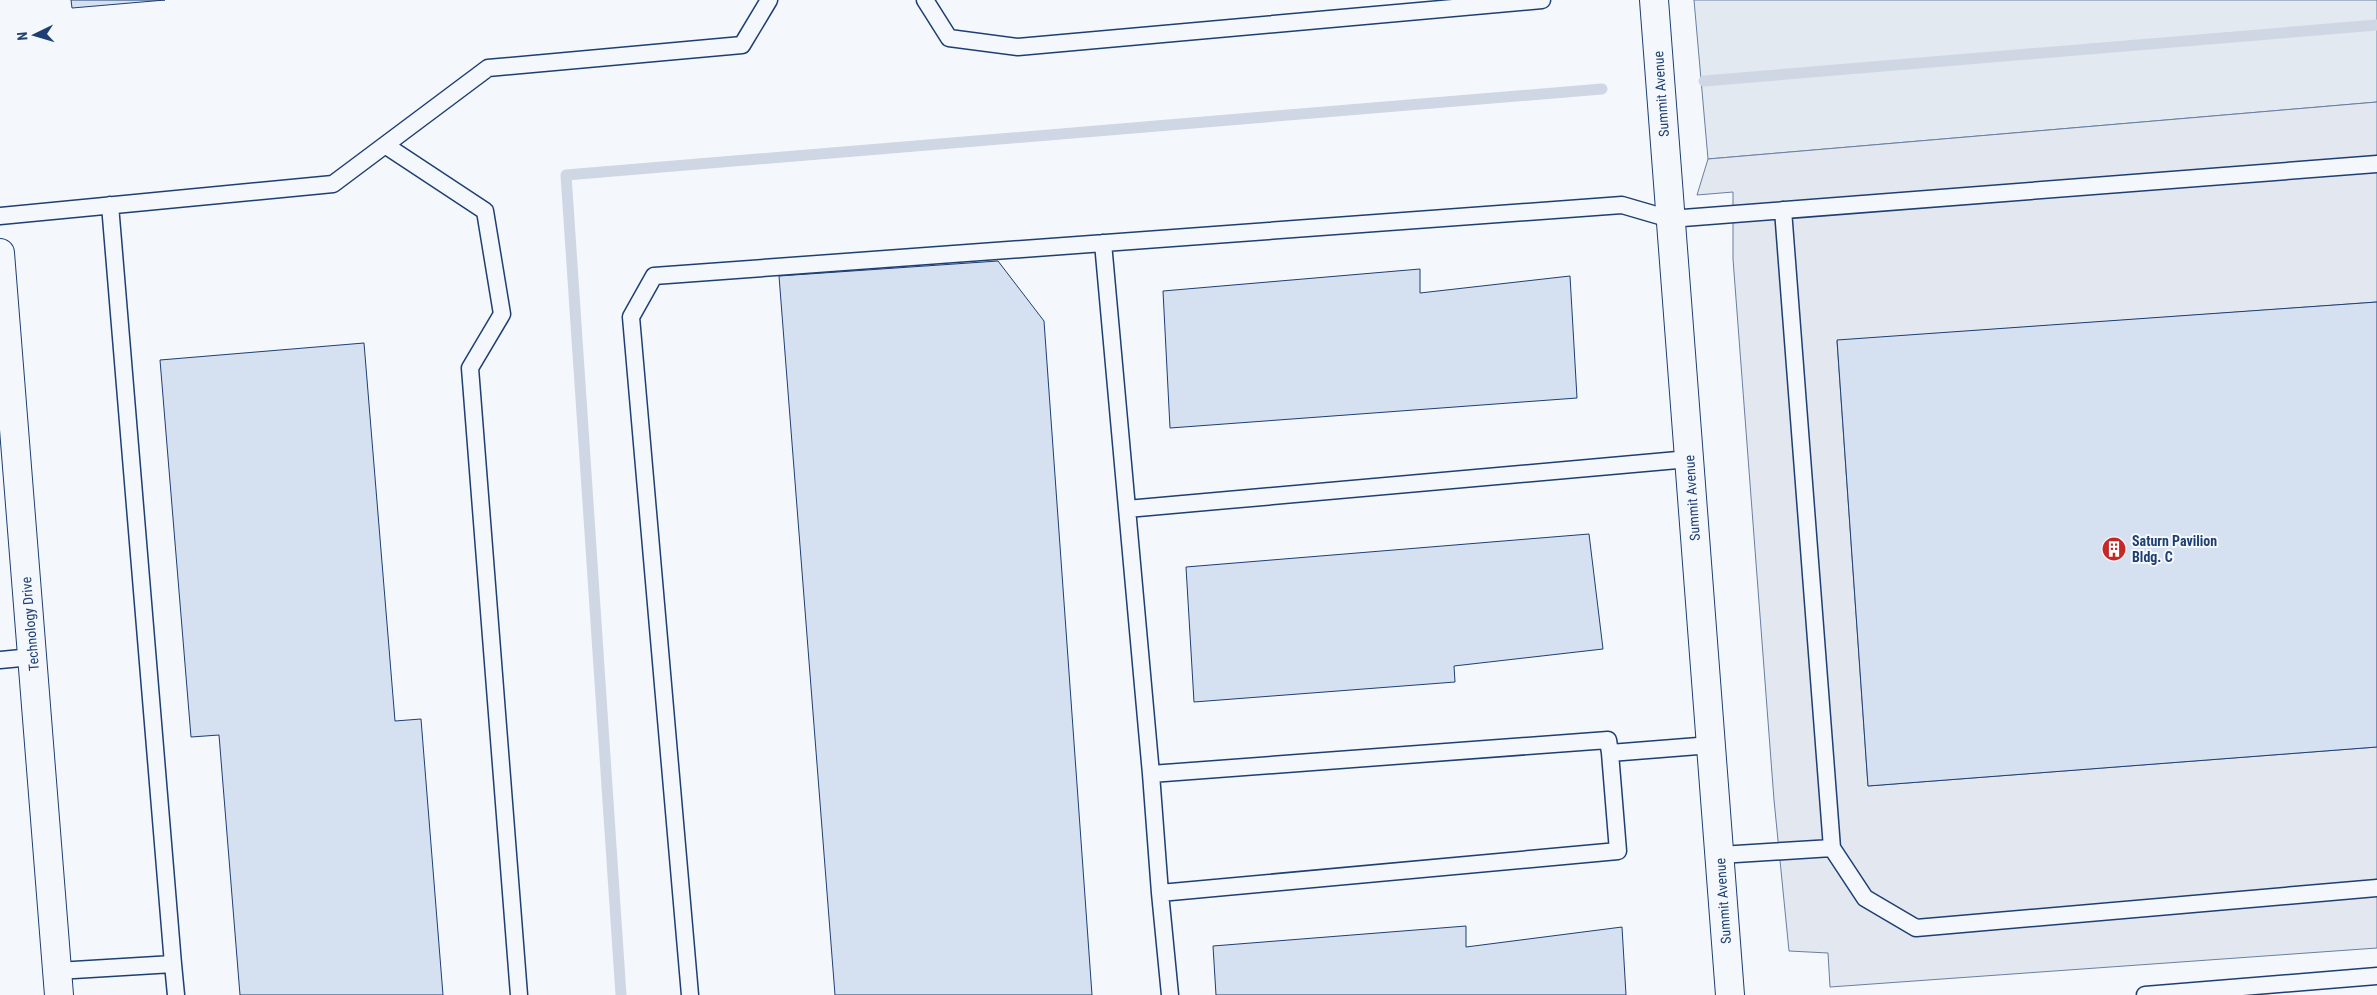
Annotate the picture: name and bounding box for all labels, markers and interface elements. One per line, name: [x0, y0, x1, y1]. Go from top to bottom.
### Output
north arrow: [10, 10, 60, 60]
text: N: [14, 31, 30, 41]
street label: Summit Avenue: [1650, 50, 1672, 137]
street label: Summit Avenue: [1681, 454, 1703, 541]
place label: Saturn Pavilion Bldg. C: [2132, 533, 2217, 565]
building icon: Saturn Pavilion Bldg. C: [2101, 536, 2127, 562]
street label: Technology Drive: [18, 576, 42, 672]
street label: Summit Avenue: [1712, 857, 1734, 944]

